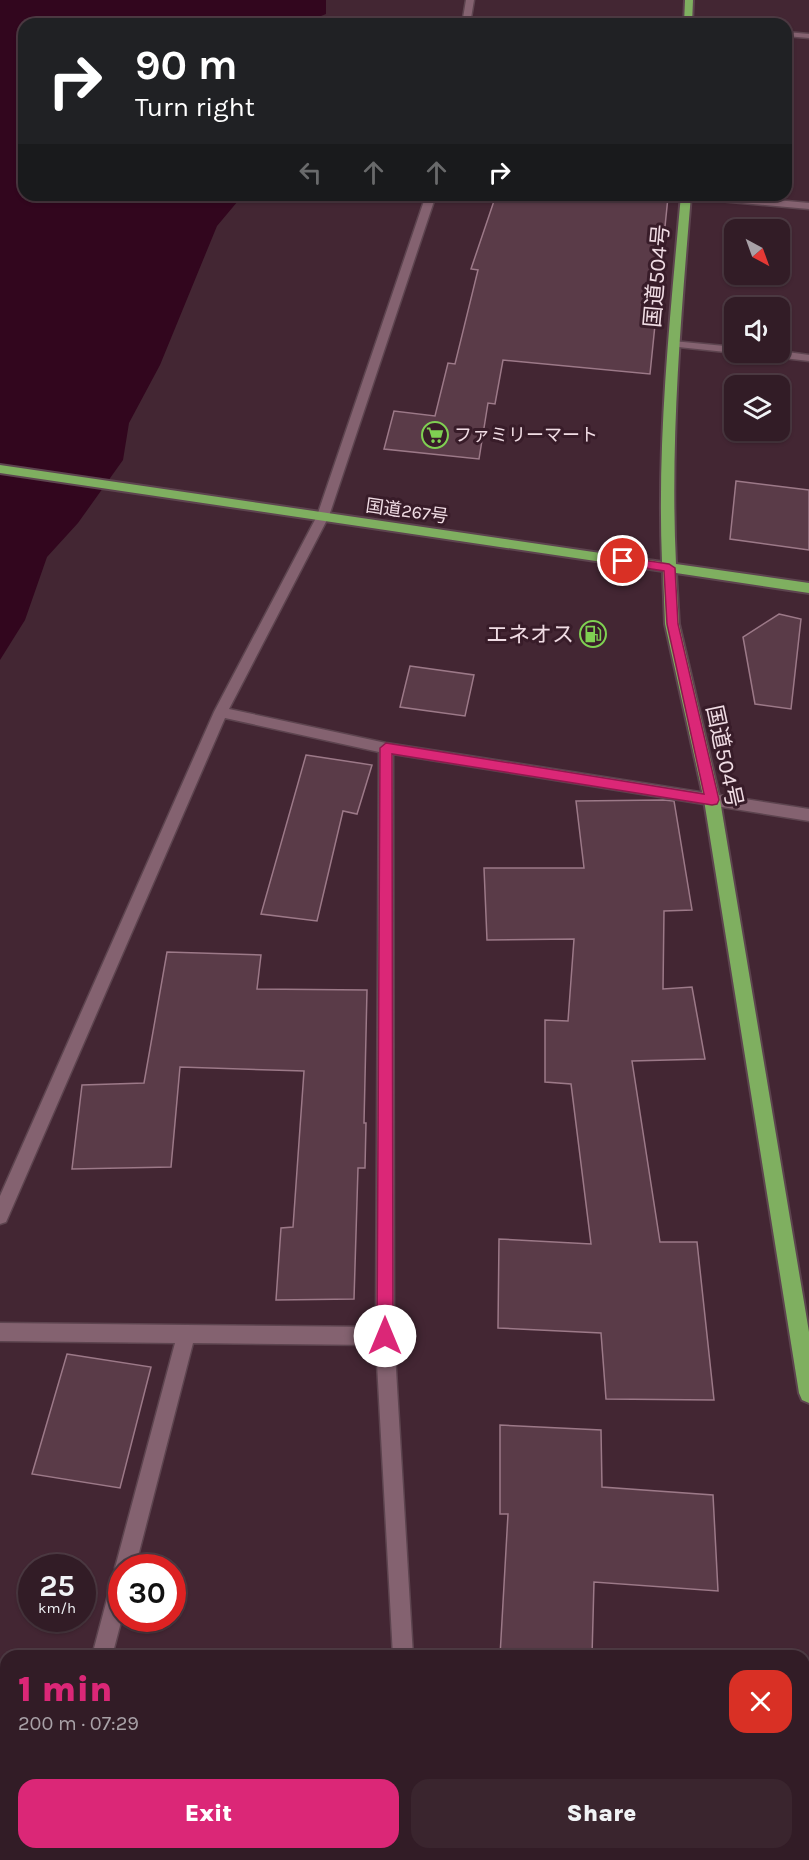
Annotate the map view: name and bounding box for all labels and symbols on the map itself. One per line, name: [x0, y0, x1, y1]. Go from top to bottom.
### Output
north arrow: [724, 219, 790, 285]
street label: 国道504号: [640, 223, 674, 329]
supermarket icon: ファミリーマート: [420, 420, 450, 450]
place label: ファミリーマート: [454, 424, 598, 446]
street label: 国道267号: [364, 494, 450, 528]
pin: [597, 535, 648, 586]
fuel station icon: エネオス: [578, 619, 608, 649]
place label: エネオス: [486, 622, 574, 648]
street label: 国道504号: [701, 703, 748, 810]
position arrow: [353, 1304, 417, 1368]
speed limit sign: 30: [108, 1554, 186, 1632]

